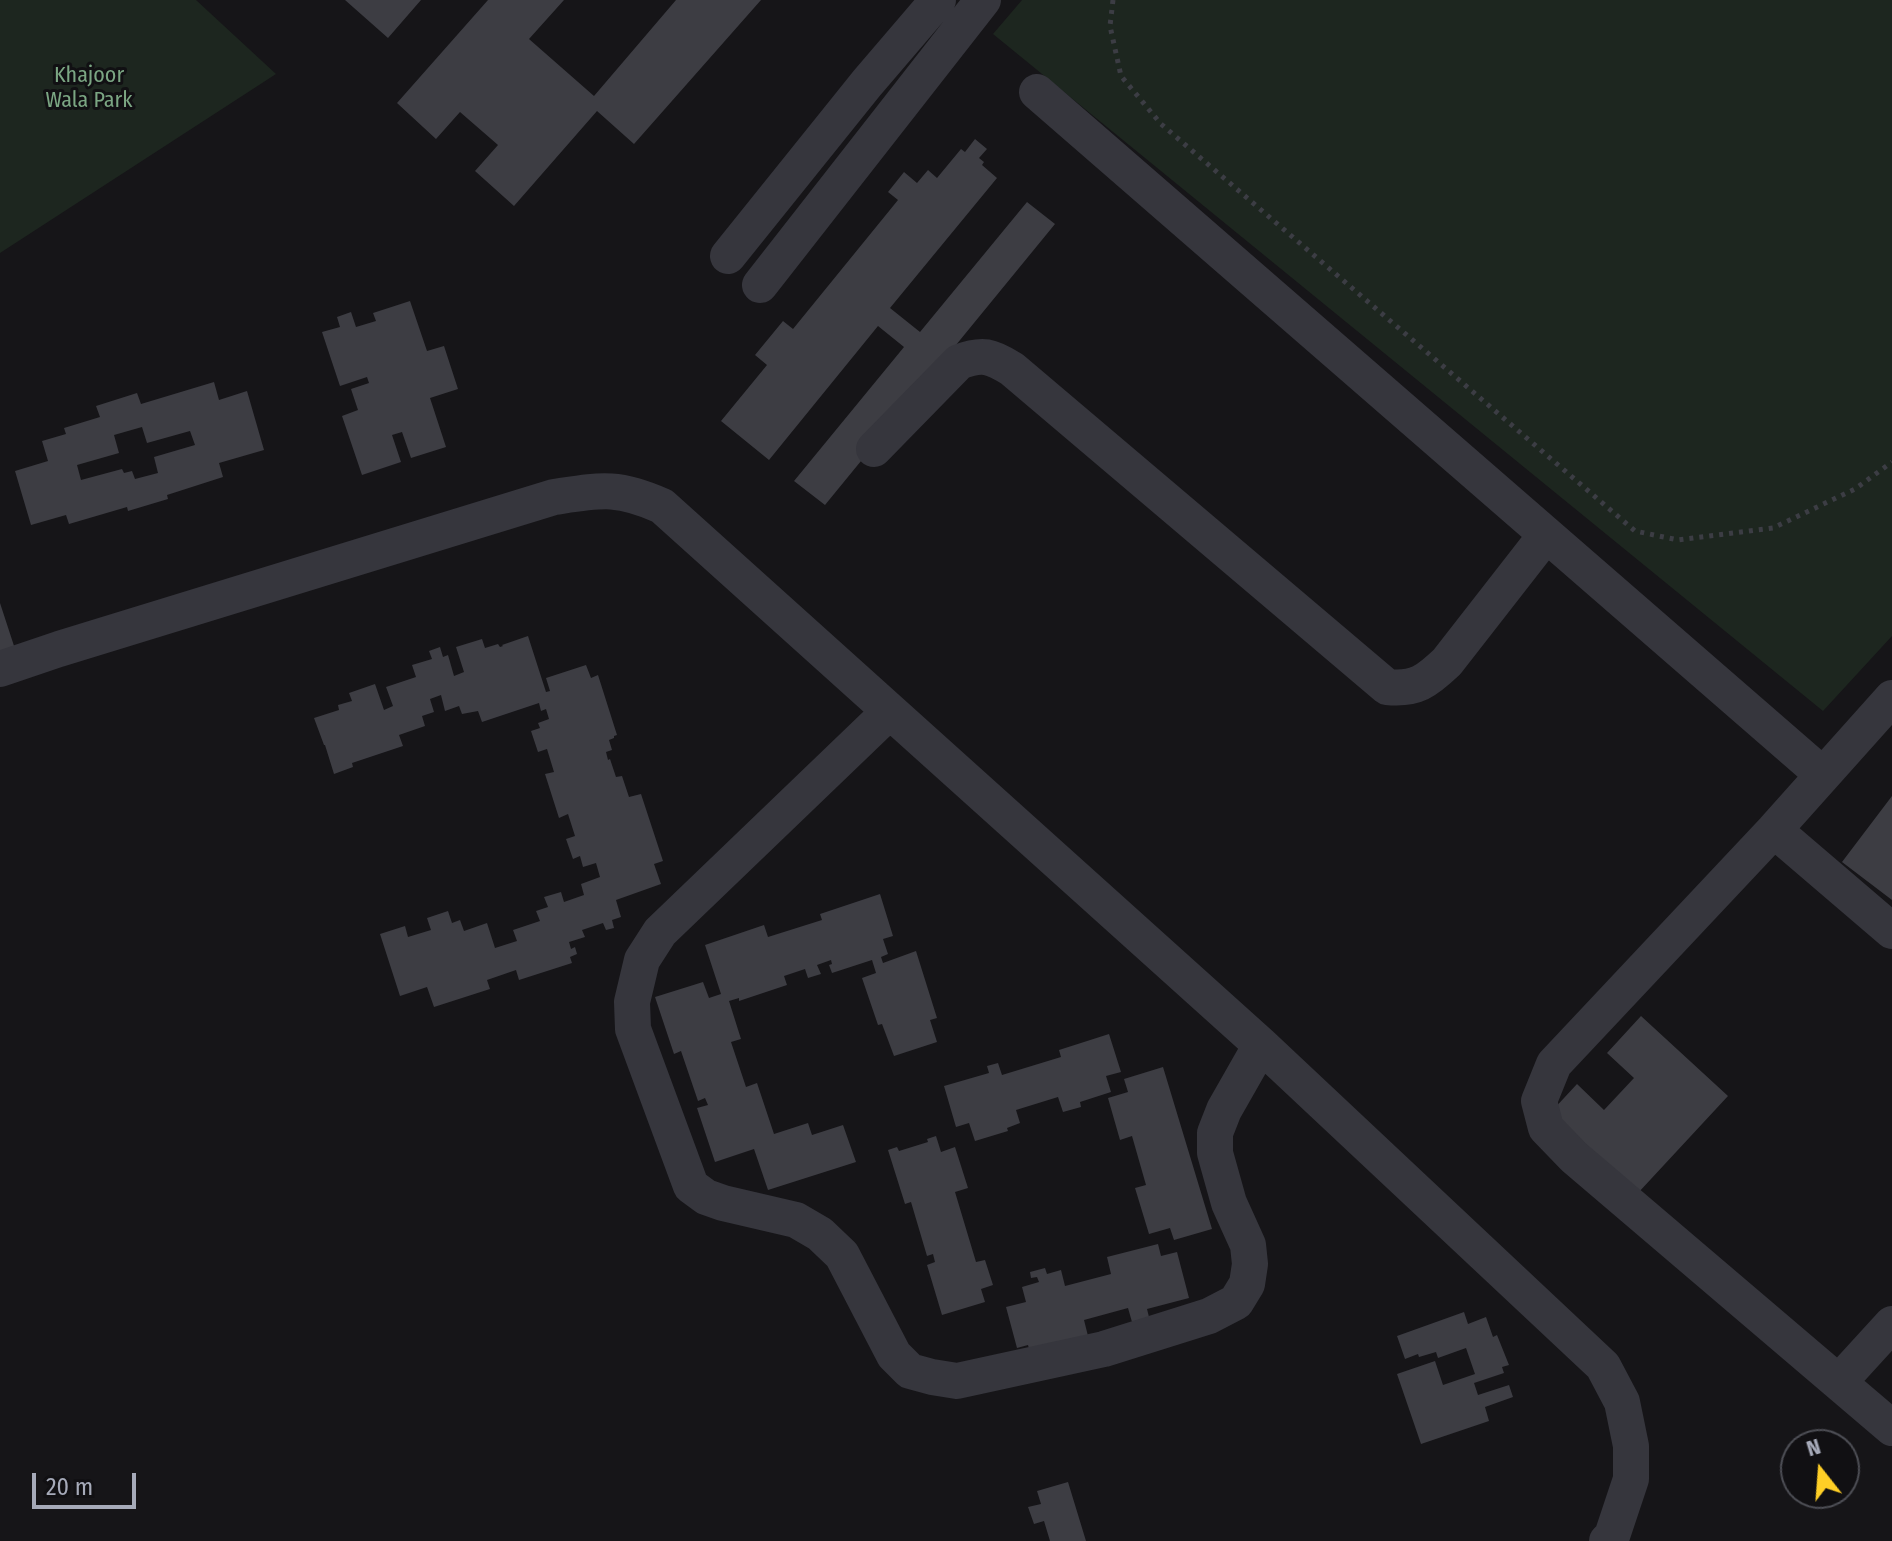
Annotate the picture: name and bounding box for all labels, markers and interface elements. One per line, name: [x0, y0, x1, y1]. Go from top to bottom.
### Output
park label: Khajoor Wala Park: [45, 63, 133, 114]
north arrow: [1780, 1429, 1860, 1509]
text: N: [1803, 1433, 1824, 1462]
scale bar: [36, 1457, 140, 1507]
text: 20 m: [46, 1473, 93, 1501]

